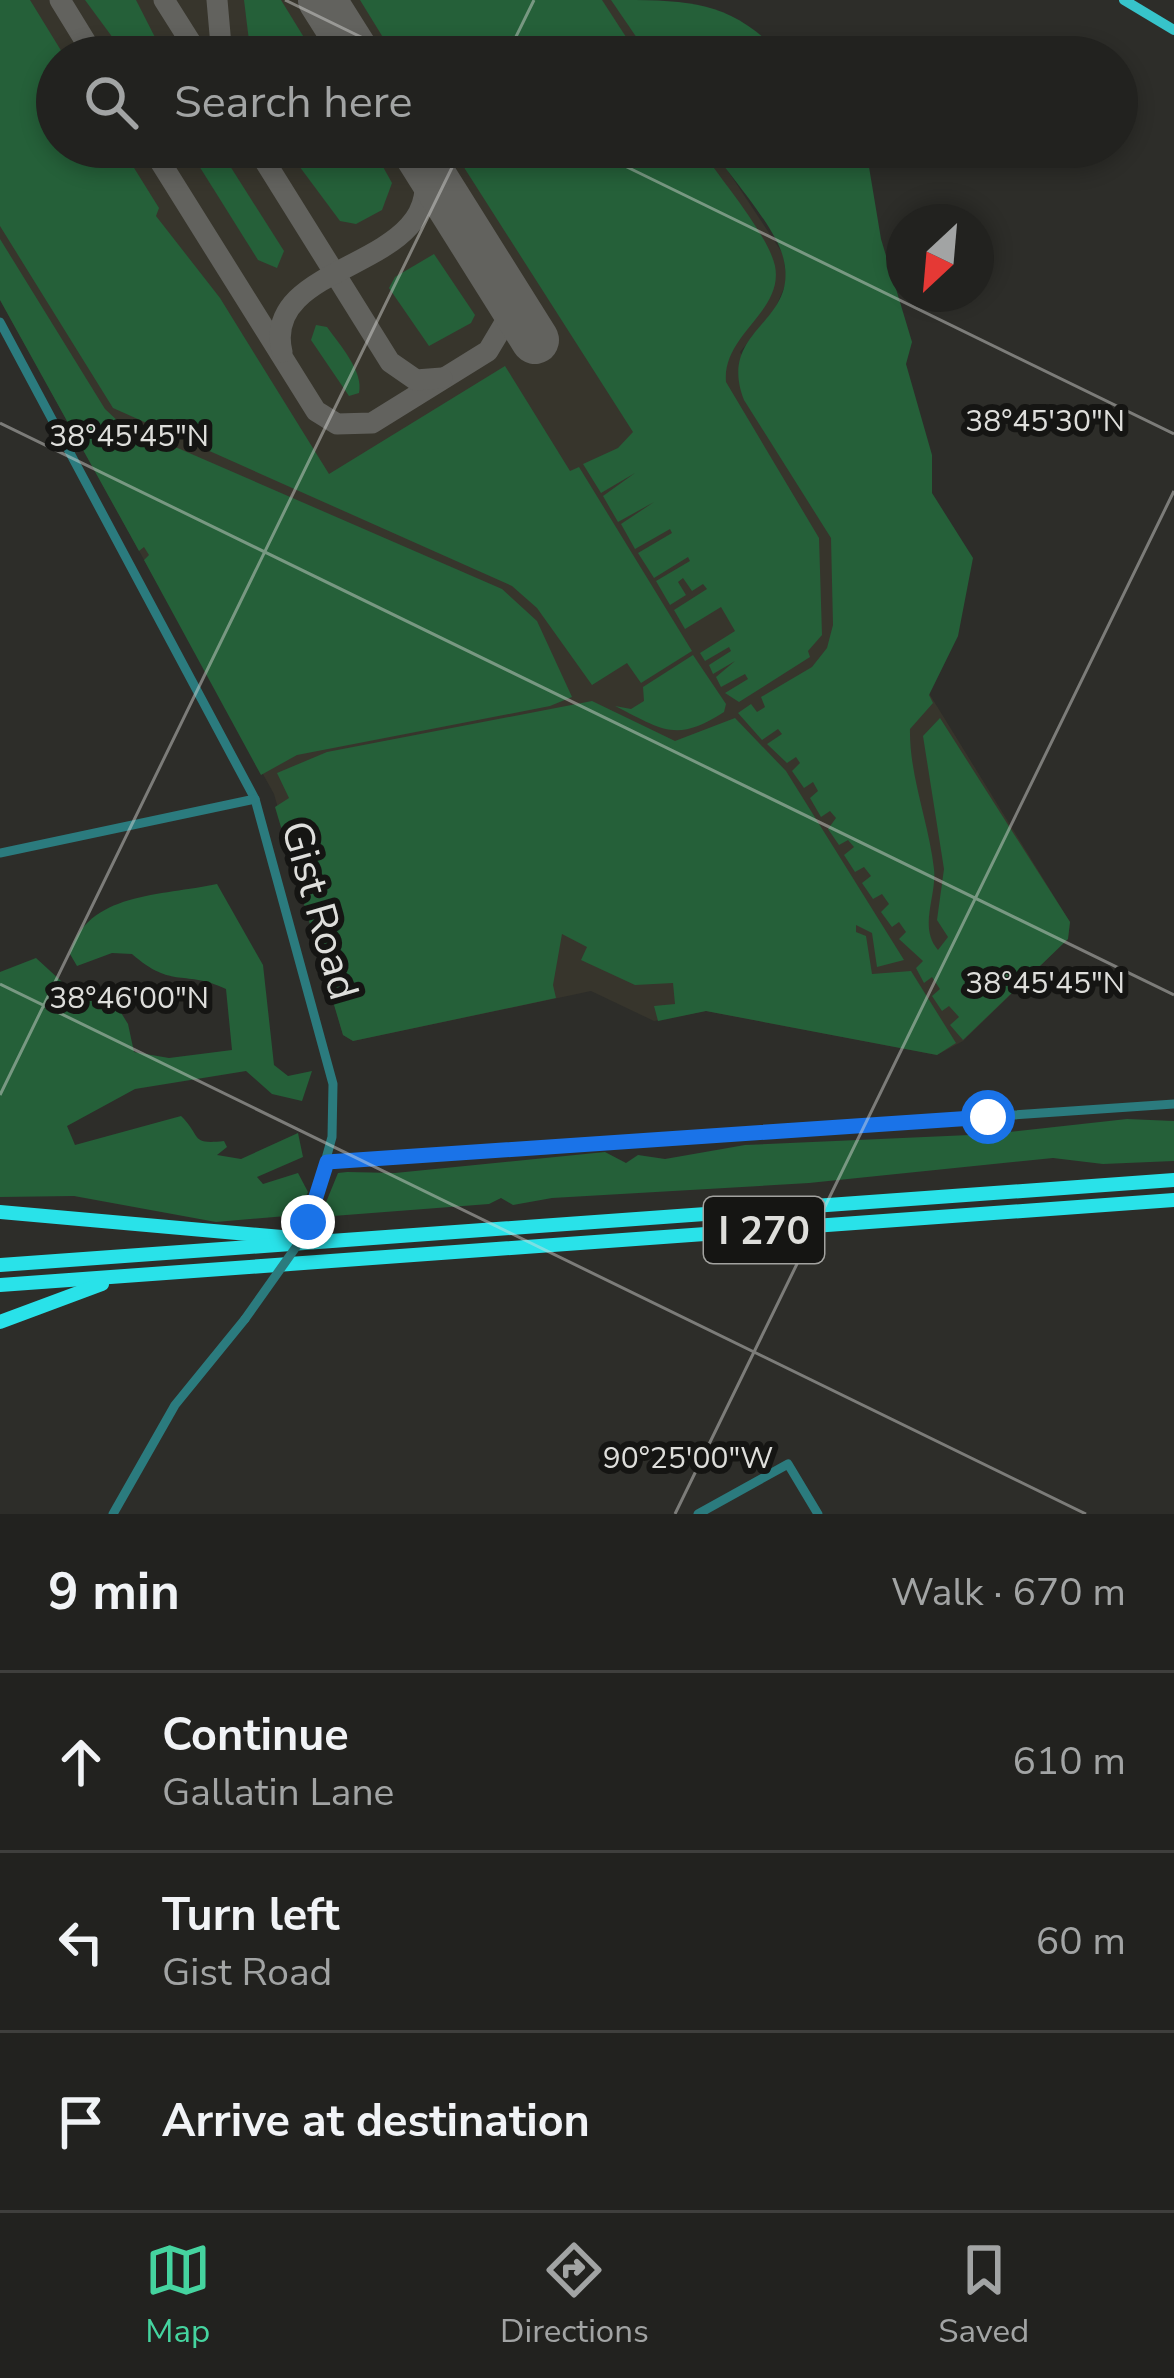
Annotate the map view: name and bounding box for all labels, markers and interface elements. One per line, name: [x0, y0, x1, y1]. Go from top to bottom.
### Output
search box: [36, 36, 1138, 168]
icon: search: [78, 69, 144, 135]
text: Search here: [174, 72, 413, 133]
north arrow: [886, 204, 994, 312]
text: 38°45'30"N: [965, 401, 1125, 442]
text: 38°45'45"N: [49, 416, 209, 457]
street label: Gist Road: [267, 814, 372, 1006]
text: 38°45'45"N: [965, 963, 1125, 1004]
text: 38°46'00"N: [49, 978, 209, 1019]
route start: [961, 1090, 1015, 1144]
route end: [281, 1195, 335, 1249]
road number: I 270: [704, 1197, 824, 1263]
text: 90°25'00"W: [603, 1438, 773, 1479]
text: 9 min: [48, 1557, 180, 1627]
text: Walk · 670 m: [891, 1566, 1126, 1619]
text: Continue: [162, 1705, 349, 1766]
icon: ahead: [48, 1729, 114, 1795]
text: 610 m: [1012, 1735, 1126, 1788]
text: Gallatin Lane: [162, 1766, 394, 1819]
text: Turn left: [162, 1885, 340, 1946]
icon: left: [48, 1909, 114, 1975]
text: 60 m: [1036, 1915, 1126, 1968]
text: Gist Road: [162, 1946, 332, 1999]
icon: arrive: [48, 2089, 114, 2155]
text: Arrive at destination: [162, 2091, 590, 2152]
tab: Map: [145, 2237, 211, 2354]
tab: Directions: [500, 2237, 649, 2354]
tab: Saved: [938, 2237, 1029, 2354]

